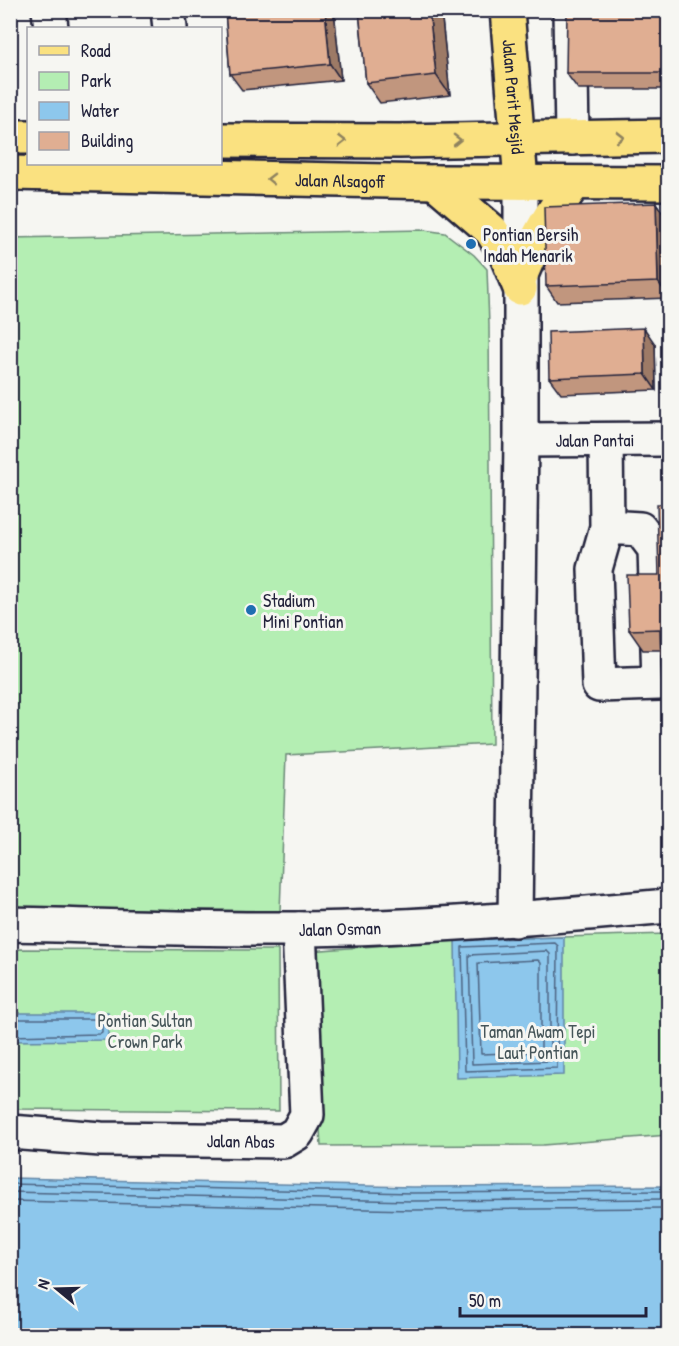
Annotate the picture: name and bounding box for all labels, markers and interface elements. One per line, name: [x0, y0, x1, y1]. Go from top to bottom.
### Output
legend: [27, 27, 222, 165]
text: Road: [81, 38, 111, 63]
street label: Jalan Parit Mesjid: [497, 38, 531, 155]
text: Park: [81, 68, 112, 93]
text: Water: [81, 98, 119, 123]
text: Building: [81, 128, 133, 153]
one-way arrow: [616, 131, 625, 143]
one-way arrow: [453, 134, 462, 146]
one-way arrow: [337, 135, 346, 147]
street label: Jalan Alsagoff: [295, 167, 386, 193]
one-way arrow: [267, 172, 276, 185]
place label: Pontian Bersih Indah Menarik: [483, 222, 579, 268]
marker: Pontian Bersih Indah Menarik: [464, 237, 478, 251]
street label: Jalan Pantai: [555, 427, 635, 452]
place label: Stadium Mini Pontian: [263, 588, 344, 634]
marker: Stadium Mini Pontian: [244, 603, 258, 617]
street label: Jalan Osman: [299, 914, 382, 941]
park label: Pontian Sultan Crown Park: [97, 1008, 193, 1054]
park label: Taman Awam Tepi Laut Pontian: [481, 1019, 595, 1065]
street label: Jalan Abas: [207, 1128, 275, 1153]
north arrow: [27, 1259, 87, 1319]
text: N: [31, 1276, 55, 1292]
scale bar: [460, 1280, 646, 1318]
text: 50 m: [469, 1288, 501, 1313]

